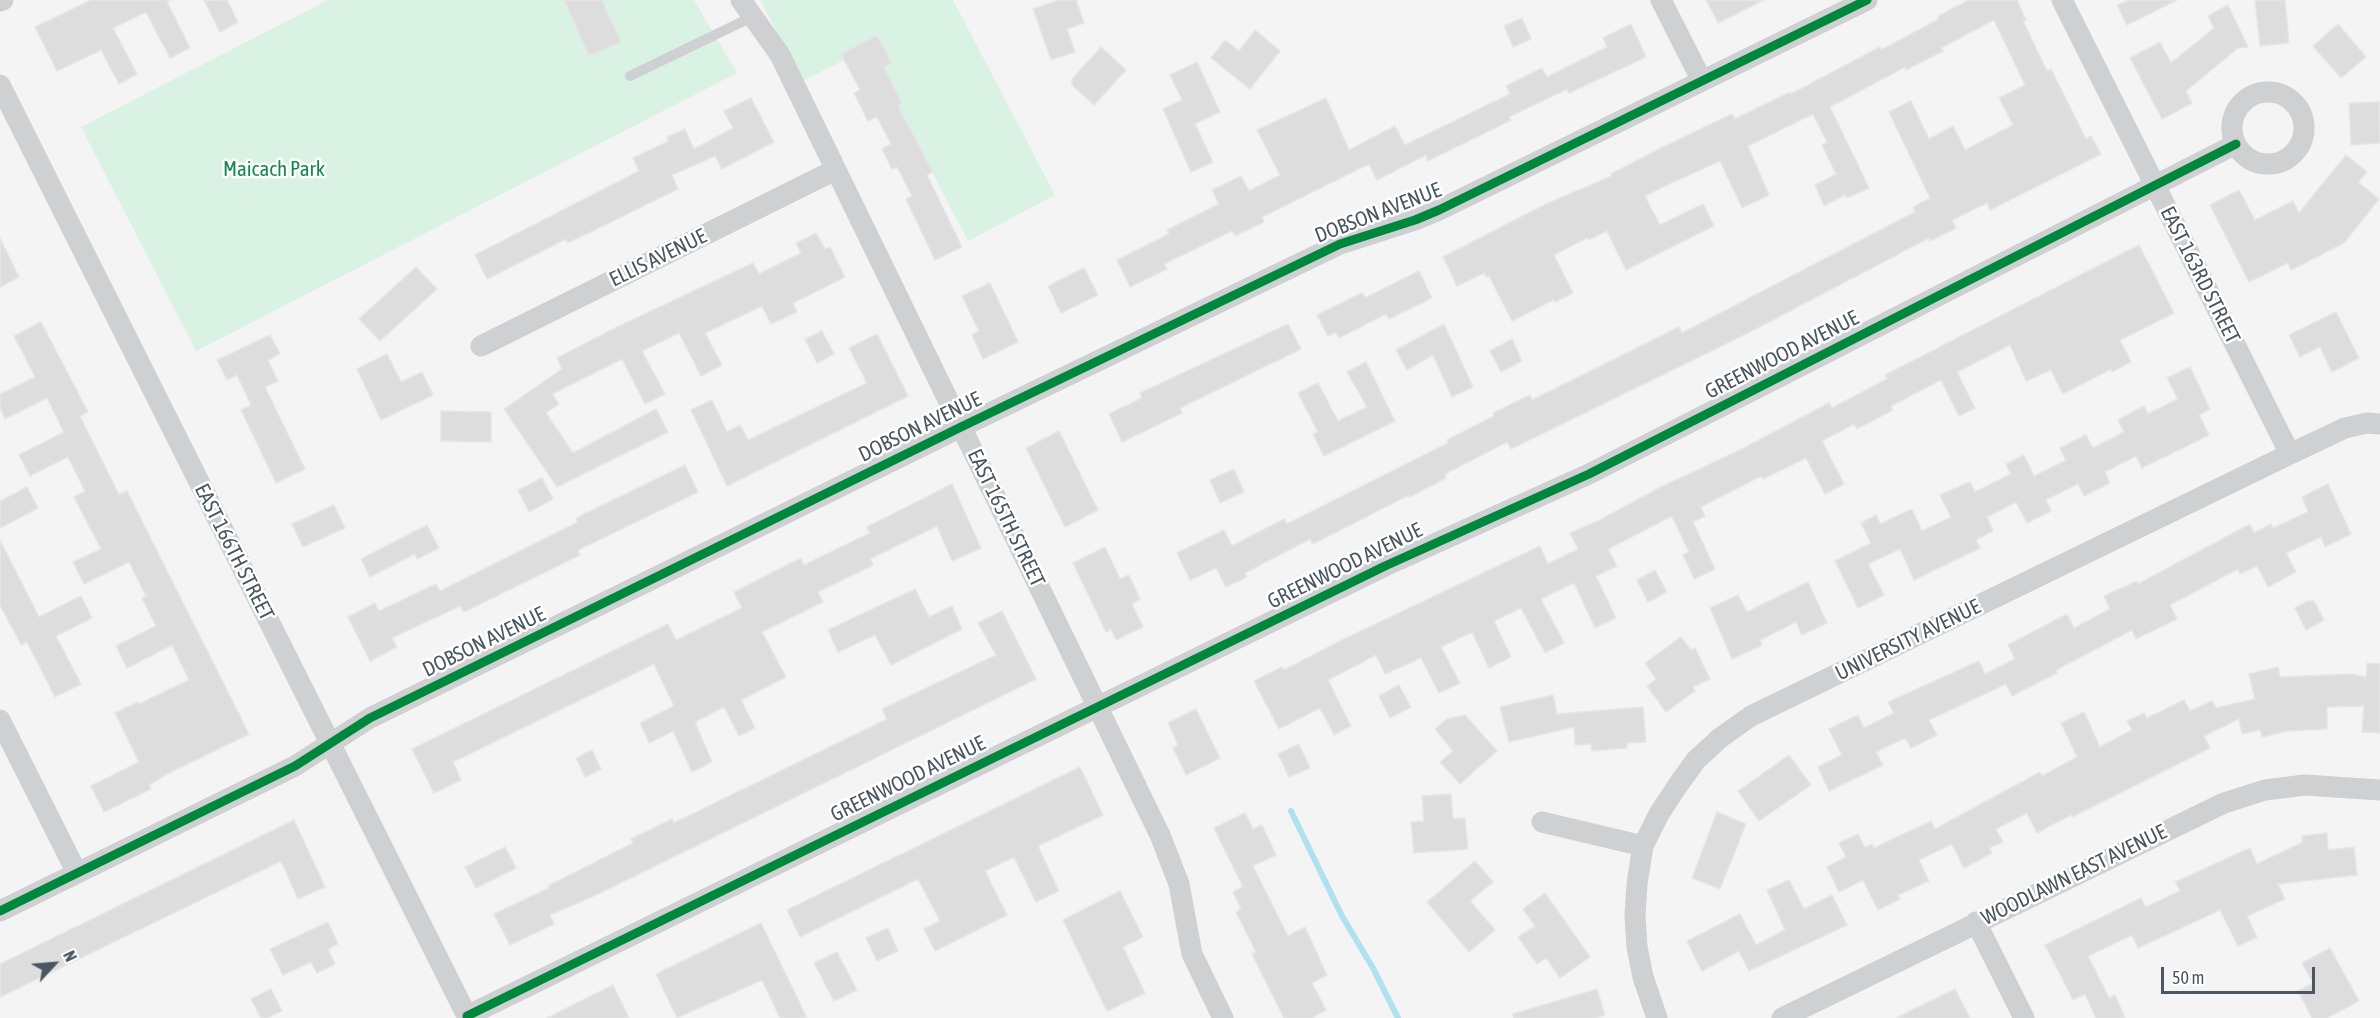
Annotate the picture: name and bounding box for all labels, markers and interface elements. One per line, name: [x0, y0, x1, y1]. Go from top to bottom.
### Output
park label: Maicach Park: [223, 156, 325, 182]
street label: DOBSON AVENUE: [1311, 177, 1445, 249]
street label: EAST 163RD STREET: [2155, 202, 2245, 348]
street label: ELLIS AVENUE: [605, 224, 711, 292]
street label: GREENWOOD AVENUE: [1701, 305, 1863, 405]
street label: DOBSON AVENUE: [855, 386, 985, 468]
street label: EAST 165TH STREET: [962, 445, 1050, 591]
street label: EAST 166TH STREET: [189, 480, 279, 624]
street label: GREENWOOD AVENUE: [1264, 518, 1426, 614]
street label: UNIVERSITY AVENUE: [1831, 594, 1985, 686]
street label: DOBSON AVENUE: [419, 601, 549, 683]
street label: GREENWOOD AVENUE: [827, 731, 989, 827]
street label: WOODLAWN EAST AVENUE: [1977, 819, 2171, 931]
north arrow: [24, 934, 84, 994]
text: N: [60, 948, 80, 964]
scale bar: [2164, 955, 2318, 993]
text: 50 m: [2172, 967, 2204, 988]

